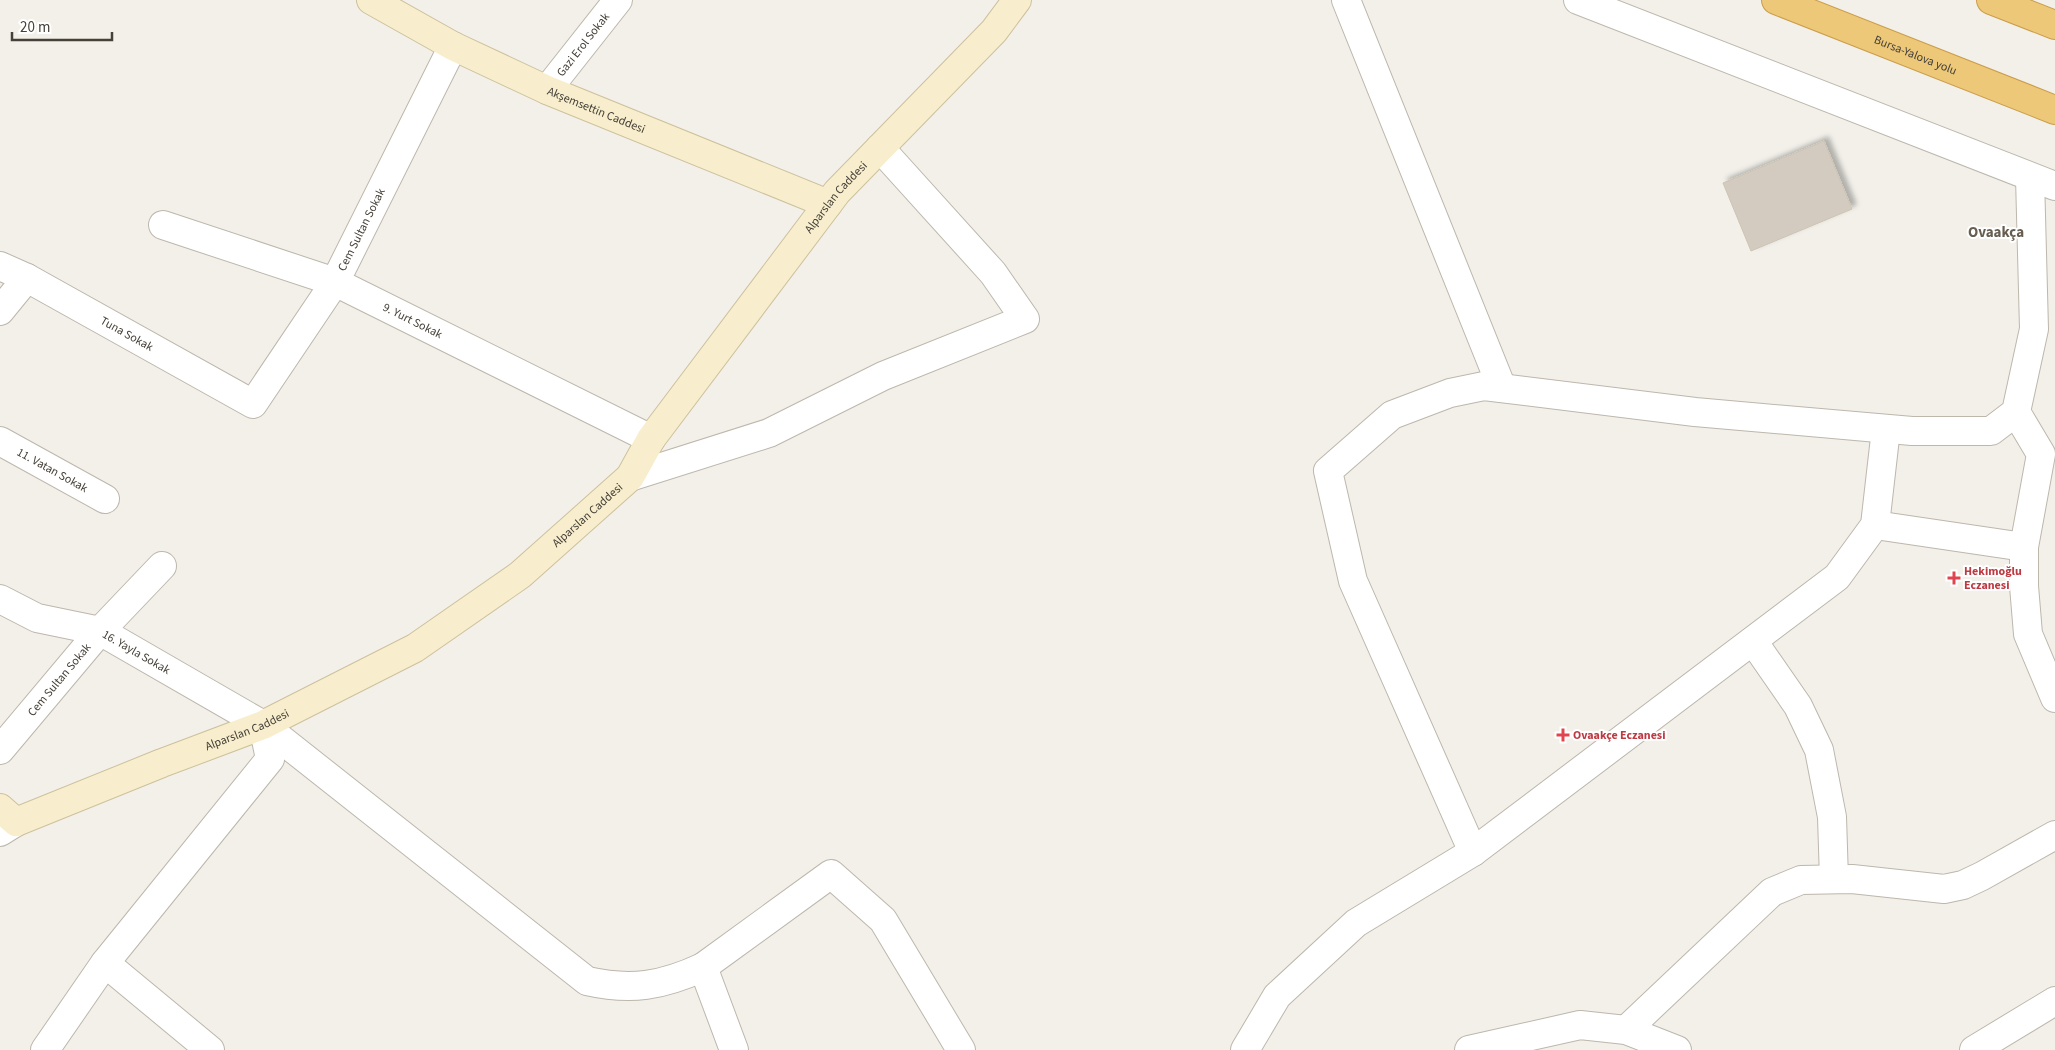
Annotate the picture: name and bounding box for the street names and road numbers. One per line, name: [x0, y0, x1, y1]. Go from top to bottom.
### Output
street label: Gazi Erol Sokak: [553, 9, 614, 80]
street label: Bursa-Yalova yolu: [1871, 31, 1959, 79]
street label: Akşemsettin Caddesi: [545, 83, 648, 138]
street label: Alparslan Caddesi: [801, 158, 871, 237]
street label: Cem Sultan Sokak: [334, 185, 390, 274]
street label: 9. Yurt Sokak: [380, 299, 445, 343]
street label: Tuna Sokak: [97, 313, 156, 356]
street label: 11. Vatan Sokak: [14, 444, 91, 497]
street label: Alparslan Caddesi: [548, 479, 627, 552]
street label: 16. Yayla Sokak: [99, 626, 174, 679]
street label: Cem Sultan Sokak: [24, 640, 95, 720]
street label: Alparslan Caddesi: [203, 705, 292, 755]

